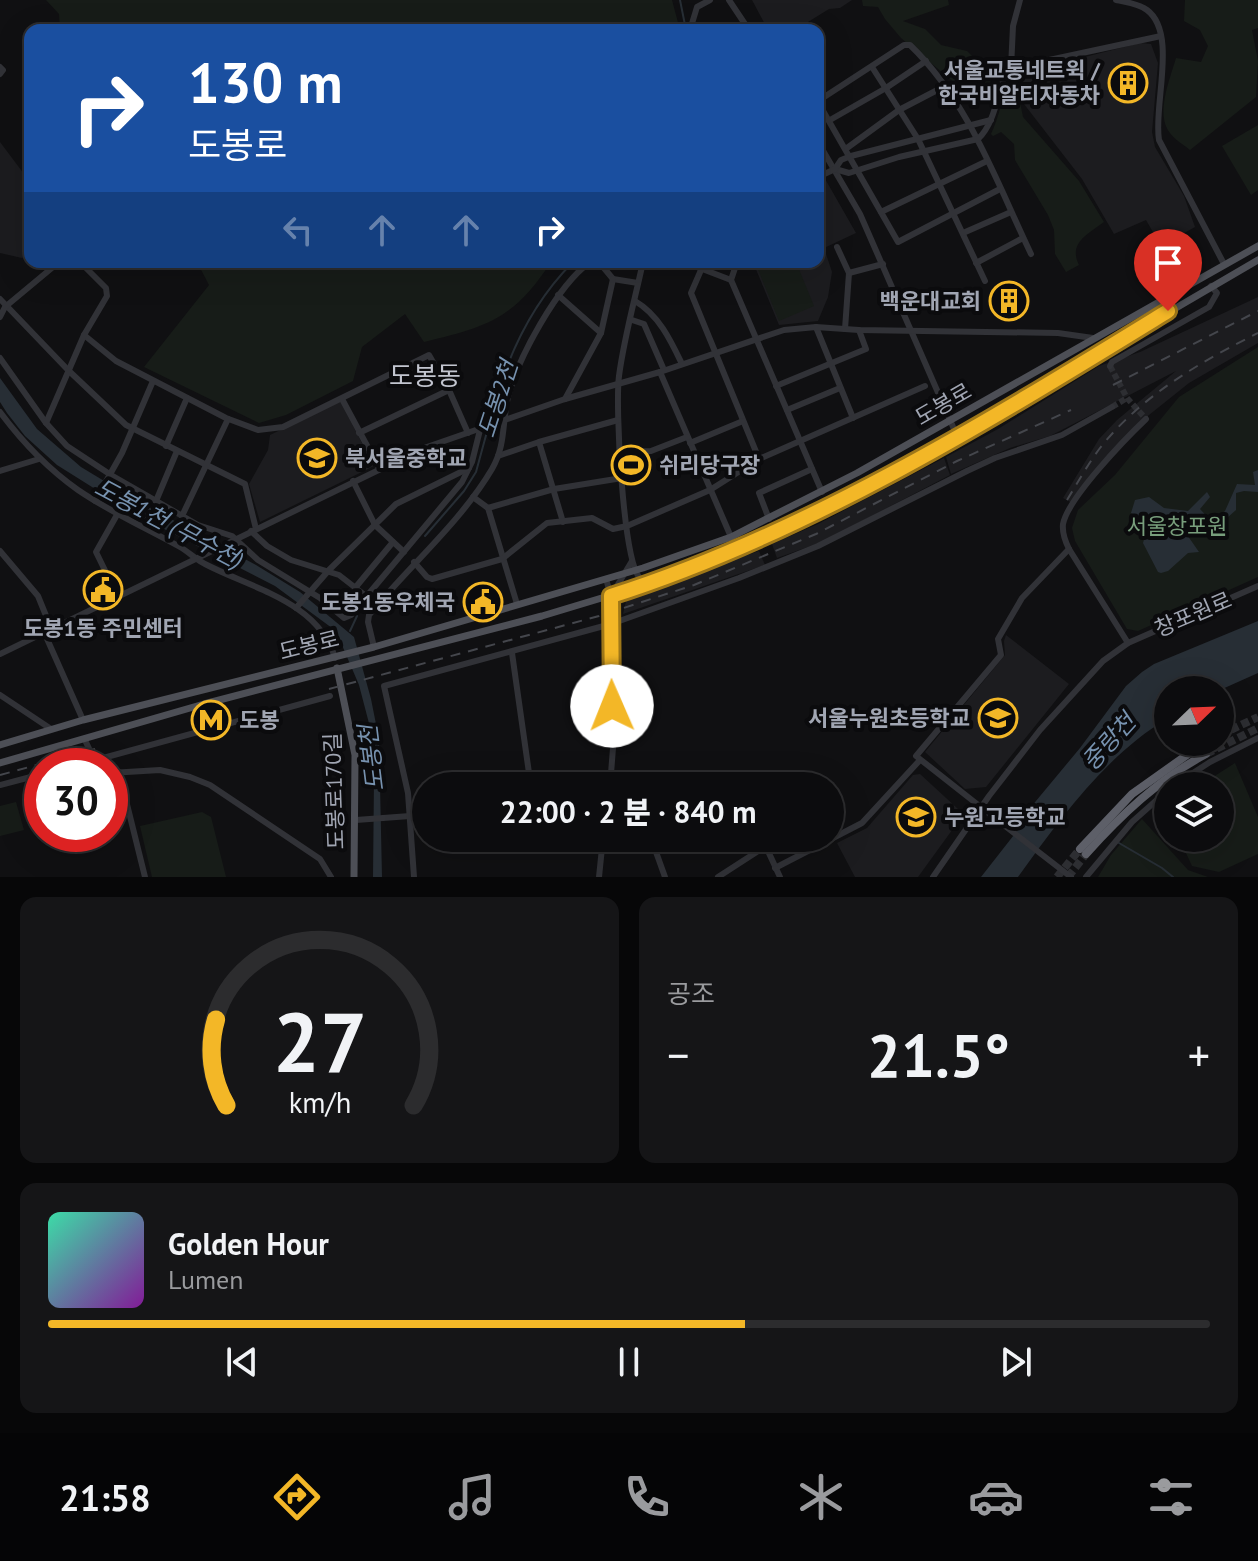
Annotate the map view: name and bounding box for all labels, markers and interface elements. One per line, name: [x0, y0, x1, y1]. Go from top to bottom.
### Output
text: 130 m: [188, 46, 343, 118]
icon: right: [56, 56, 160, 160]
place label: 서울교통네트윅 / 한국비알티자동차: [938, 56, 1101, 109]
building icon: 서울교통네트윅 / 한국비알티자동차: [1107, 62, 1149, 104]
text: 도봉로: [188, 121, 287, 168]
icon: left: [276, 208, 320, 252]
icon: ahead: [360, 208, 404, 252]
icon: ahead: [444, 208, 488, 252]
icon: right: [528, 208, 572, 252]
pin: [1134, 229, 1202, 311]
icon: arrive: [1146, 241, 1190, 285]
building icon: 백운대교회: [988, 280, 1030, 322]
place label: 백운대교회: [880, 287, 981, 315]
water label: 도봉2천: [471, 354, 525, 441]
district label: 도봉동: [389, 359, 461, 392]
street label: 도봉로: [910, 377, 976, 431]
school or university icon: 북서울중학교: [296, 437, 338, 479]
place label: 북서울중학교: [345, 444, 466, 472]
sports icon: 쉬리당구장: [610, 444, 652, 486]
place label: 쉬리당구장: [659, 451, 760, 479]
water label: 도봉1천 (무수천): [89, 471, 249, 576]
park label: 서울창포원: [1126, 512, 1228, 540]
public building icon: 도봉1동 주민센터: [82, 569, 124, 611]
public building icon: 도봉1동우체국: [462, 581, 504, 623]
street label: 창포원로: [1150, 585, 1236, 643]
place label: 도봉1동우체국: [321, 588, 455, 616]
place label: 도봉1동 주민센터: [23, 614, 183, 642]
street label: 도봉로: [276, 624, 342, 666]
position arrow: [570, 664, 654, 748]
north arrow: [1154, 676, 1234, 756]
map controls: [1154, 676, 1234, 852]
school or university icon: 서울누원초등학교: [977, 697, 1019, 739]
metro station icon: 도봉: [190, 699, 232, 741]
place label: 서울누원초등학교: [808, 704, 970, 732]
water label: 중랑천: [1075, 705, 1144, 777]
place label: 도봉: [239, 706, 279, 734]
water label: 도봉천: [352, 720, 391, 793]
street label: 도봉로170길: [318, 732, 350, 850]
speed limit sign: 30: [24, 748, 128, 852]
button: layers: [1154, 772, 1234, 852]
text: 22:00 · 2 분 · 840 m: [500, 792, 756, 831]
school or university icon: 누원고등학교: [895, 796, 937, 838]
place label: 누원고등학교: [944, 803, 1065, 831]
text: 공조: [667, 977, 715, 1010]
text: 27: [272, 987, 367, 1095]
text: 21.5°: [867, 1016, 1010, 1094]
text: −: [667, 1026, 689, 1083]
text: +: [1188, 1026, 1210, 1083]
text: km/h: [288, 1084, 351, 1121]
text: Golden Hour: [168, 1224, 329, 1263]
text: Lumen: [168, 1263, 243, 1296]
icon: previous: [220, 1340, 264, 1384]
icon: pause: [607, 1340, 651, 1384]
icon: next: [994, 1340, 1038, 1384]
icon: directions: [269, 1469, 325, 1525]
icon: music: [444, 1469, 500, 1525]
icon: phone: [619, 1469, 675, 1525]
icon: climate: [793, 1469, 849, 1525]
icon: car: [968, 1469, 1024, 1525]
icon: filters: [1143, 1469, 1199, 1525]
text: 21:58: [59, 1474, 151, 1521]

